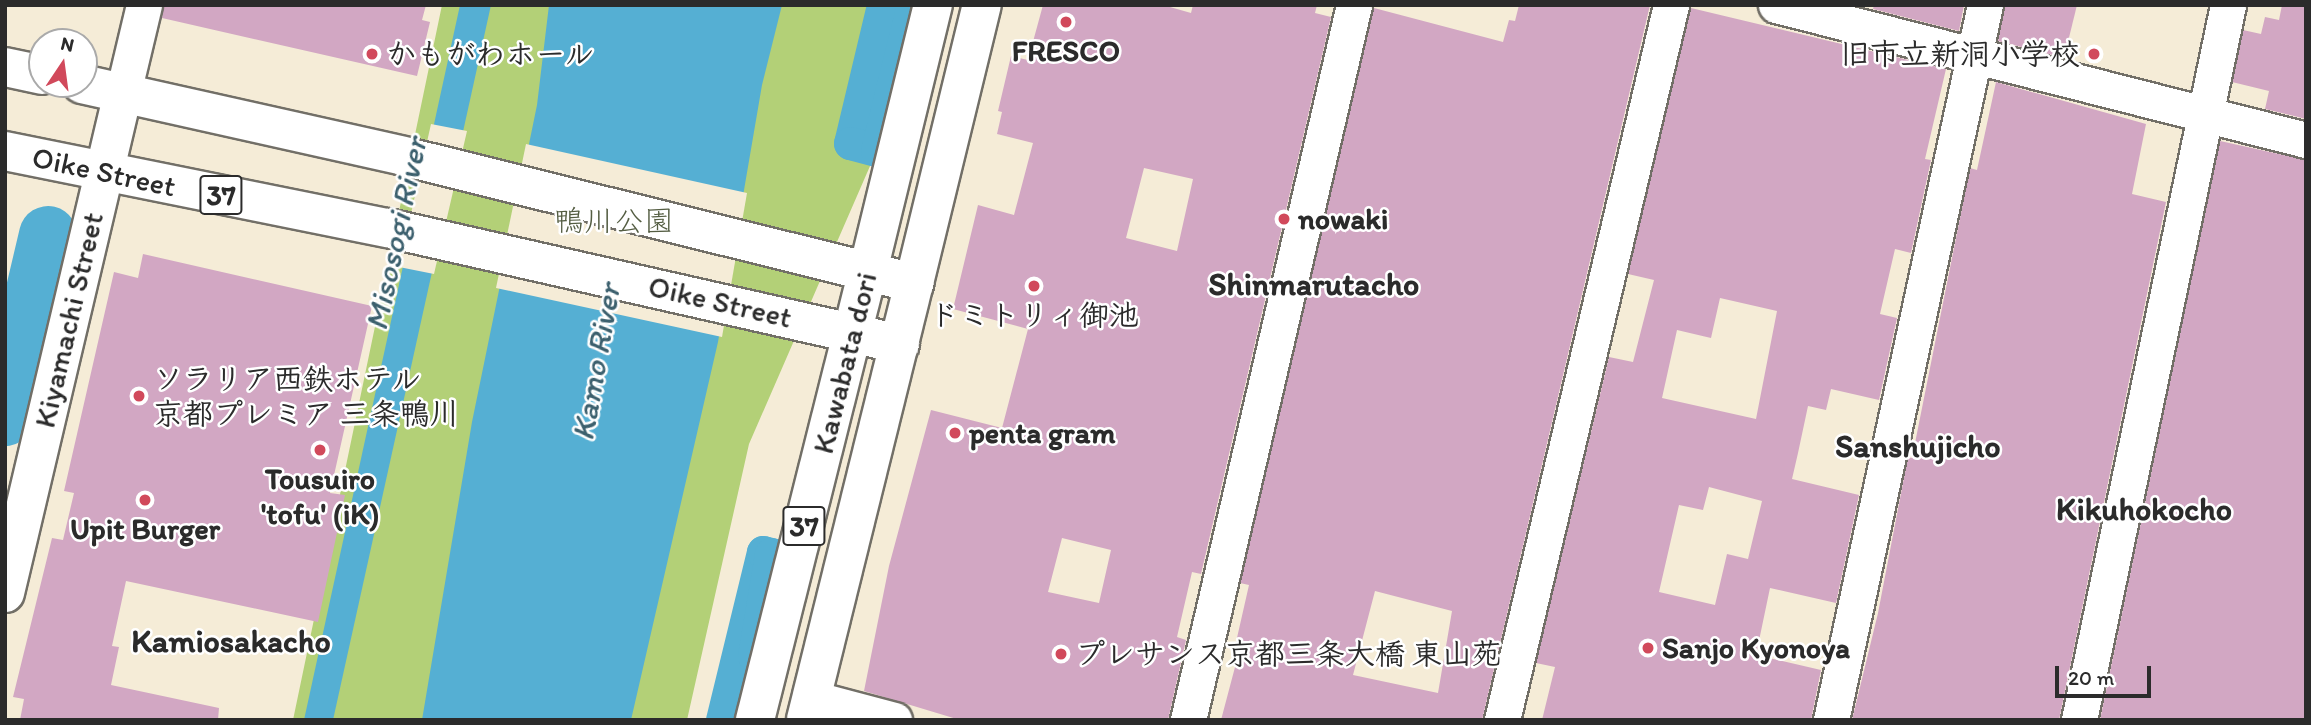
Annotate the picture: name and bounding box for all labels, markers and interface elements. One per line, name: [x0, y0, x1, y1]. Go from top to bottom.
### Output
marker: FRESCO: [1058, 14, 1074, 30]
north arrow: [28, 28, 98, 98]
text: N: [59, 31, 76, 57]
place label: FRESCO: [1012, 33, 1120, 69]
place label: かもがわホール: [386, 36, 596, 72]
place label: 旧市立新洞小学校: [1840, 36, 2080, 72]
marker: かもがわホール: [364, 46, 380, 62]
marker: 旧市立新洞小学校: [2086, 46, 2102, 62]
water label: Misosogi River: [357, 134, 435, 334]
street label: Oike Street: [29, 139, 179, 205]
road number: 37: [198, 170, 244, 220]
place label: nowaki: [1298, 201, 1388, 237]
park label: 鴨川公園: [554, 203, 674, 239]
street label: Kiyamachi Street: [27, 209, 111, 431]
marker: nowaki: [1276, 211, 1292, 227]
district label: Shinmarutacho: [1209, 265, 1419, 303]
street label: Oike Street: [645, 268, 795, 336]
street label: Kawabata dori: [805, 269, 885, 457]
marker: ドミトリィ御池: [1026, 278, 1042, 294]
water label: Kamo River: [563, 281, 629, 443]
place label: ドミトリィ御池: [929, 297, 1139, 333]
place label: ソラリア西鉄ホテル 京都プレミア 三条鴨川: [153, 361, 460, 432]
marker: ソラリア西鉄ホテル 京都プレミア 三条鴨川: [131, 388, 147, 404]
place label: penta gram: [969, 415, 1116, 451]
marker: penta gram: [947, 425, 963, 441]
district label: Sanshujicho: [1835, 427, 2001, 465]
marker: Tousuiro 'tofu' (iK): [312, 442, 328, 458]
place label: Tousuiro 'tofu' (iK): [261, 461, 379, 532]
district label: Kikuhokocho: [2056, 490, 2232, 528]
marker: Upit Burger: [137, 492, 153, 508]
road number: 37: [781, 502, 827, 550]
place label: Upit Burger: [70, 511, 220, 547]
district label: Kamiosakacho: [131, 622, 331, 660]
place label: Sanjo Kyonoya: [1662, 630, 1850, 666]
place label: プレサンス京都三条大橋 東山苑: [1075, 636, 1502, 672]
marker: Sanjo Kyonoya: [1640, 640, 1656, 656]
marker: プレサンス京都三条大橋 東山苑: [1053, 646, 1069, 662]
scale bar: [2059, 652, 2155, 696]
text: 20 m: [2068, 665, 2114, 690]

